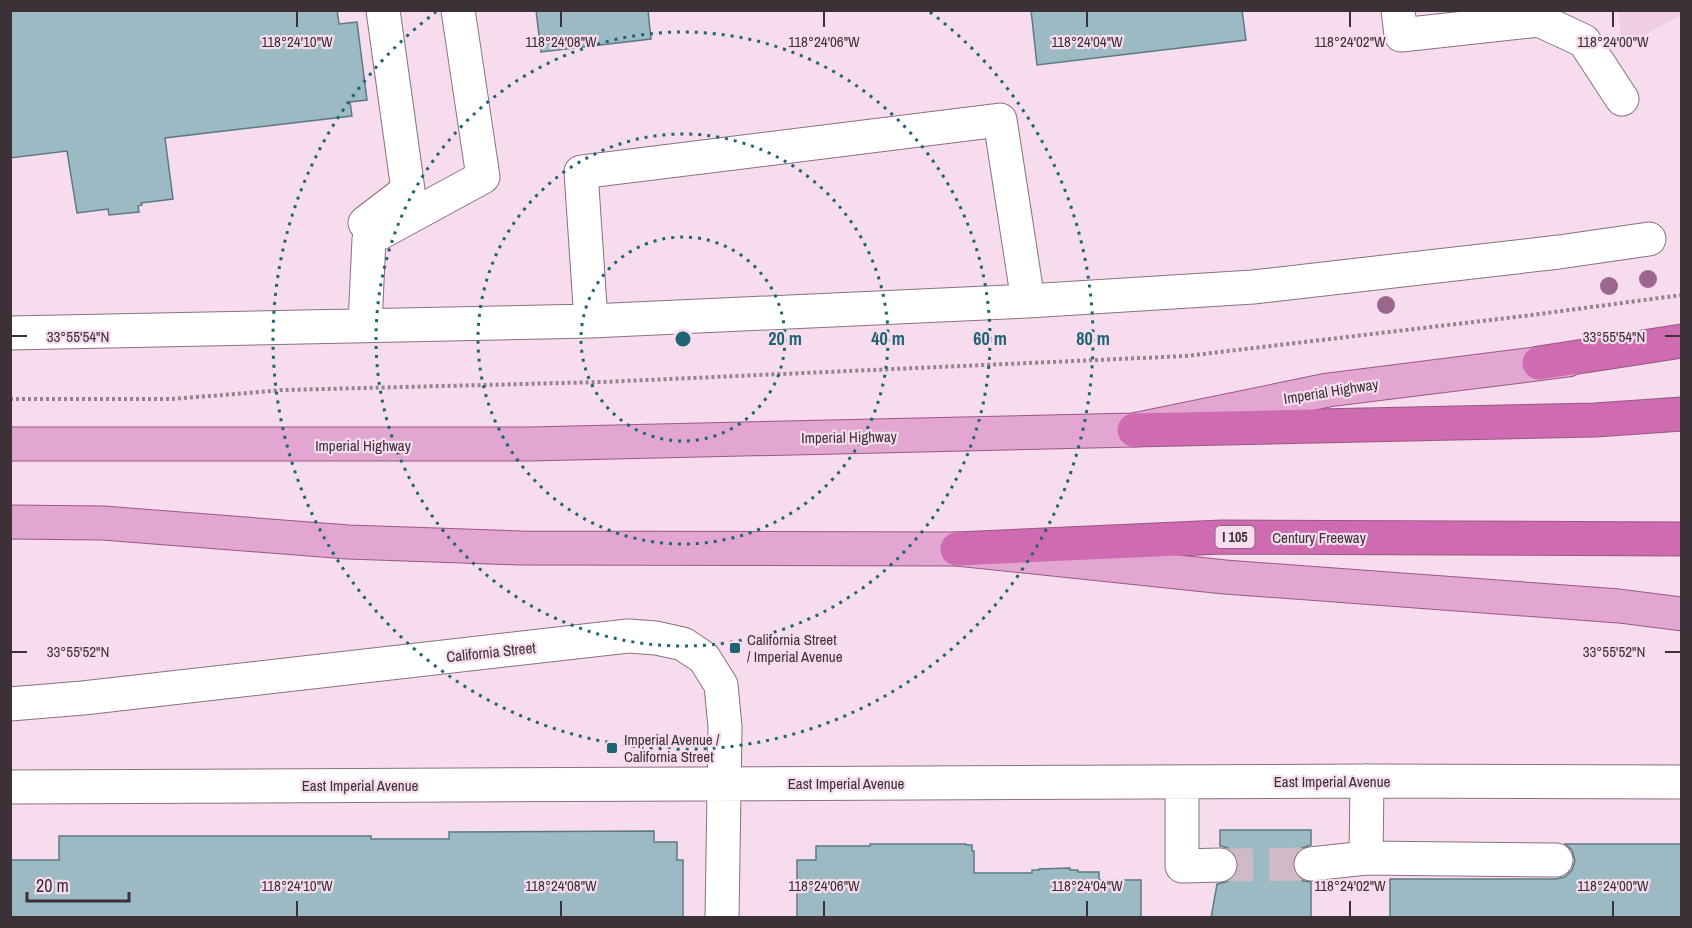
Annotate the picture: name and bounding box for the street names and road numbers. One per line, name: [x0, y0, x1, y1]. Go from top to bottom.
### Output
street label: Imperial Highway: [1282, 373, 1381, 409]
street label: Imperial Highway: [801, 426, 898, 448]
street label: Imperial Highway: [315, 435, 412, 456]
road number: I 105: [1216, 526, 1254, 548]
street label: Century Freeway: [1272, 527, 1367, 548]
street label: California Street: [445, 637, 537, 667]
street label: East Imperial Avenue: [1274, 771, 1391, 792]
street label: East Imperial Avenue: [788, 773, 905, 794]
street label: East Imperial Avenue: [302, 775, 419, 796]

